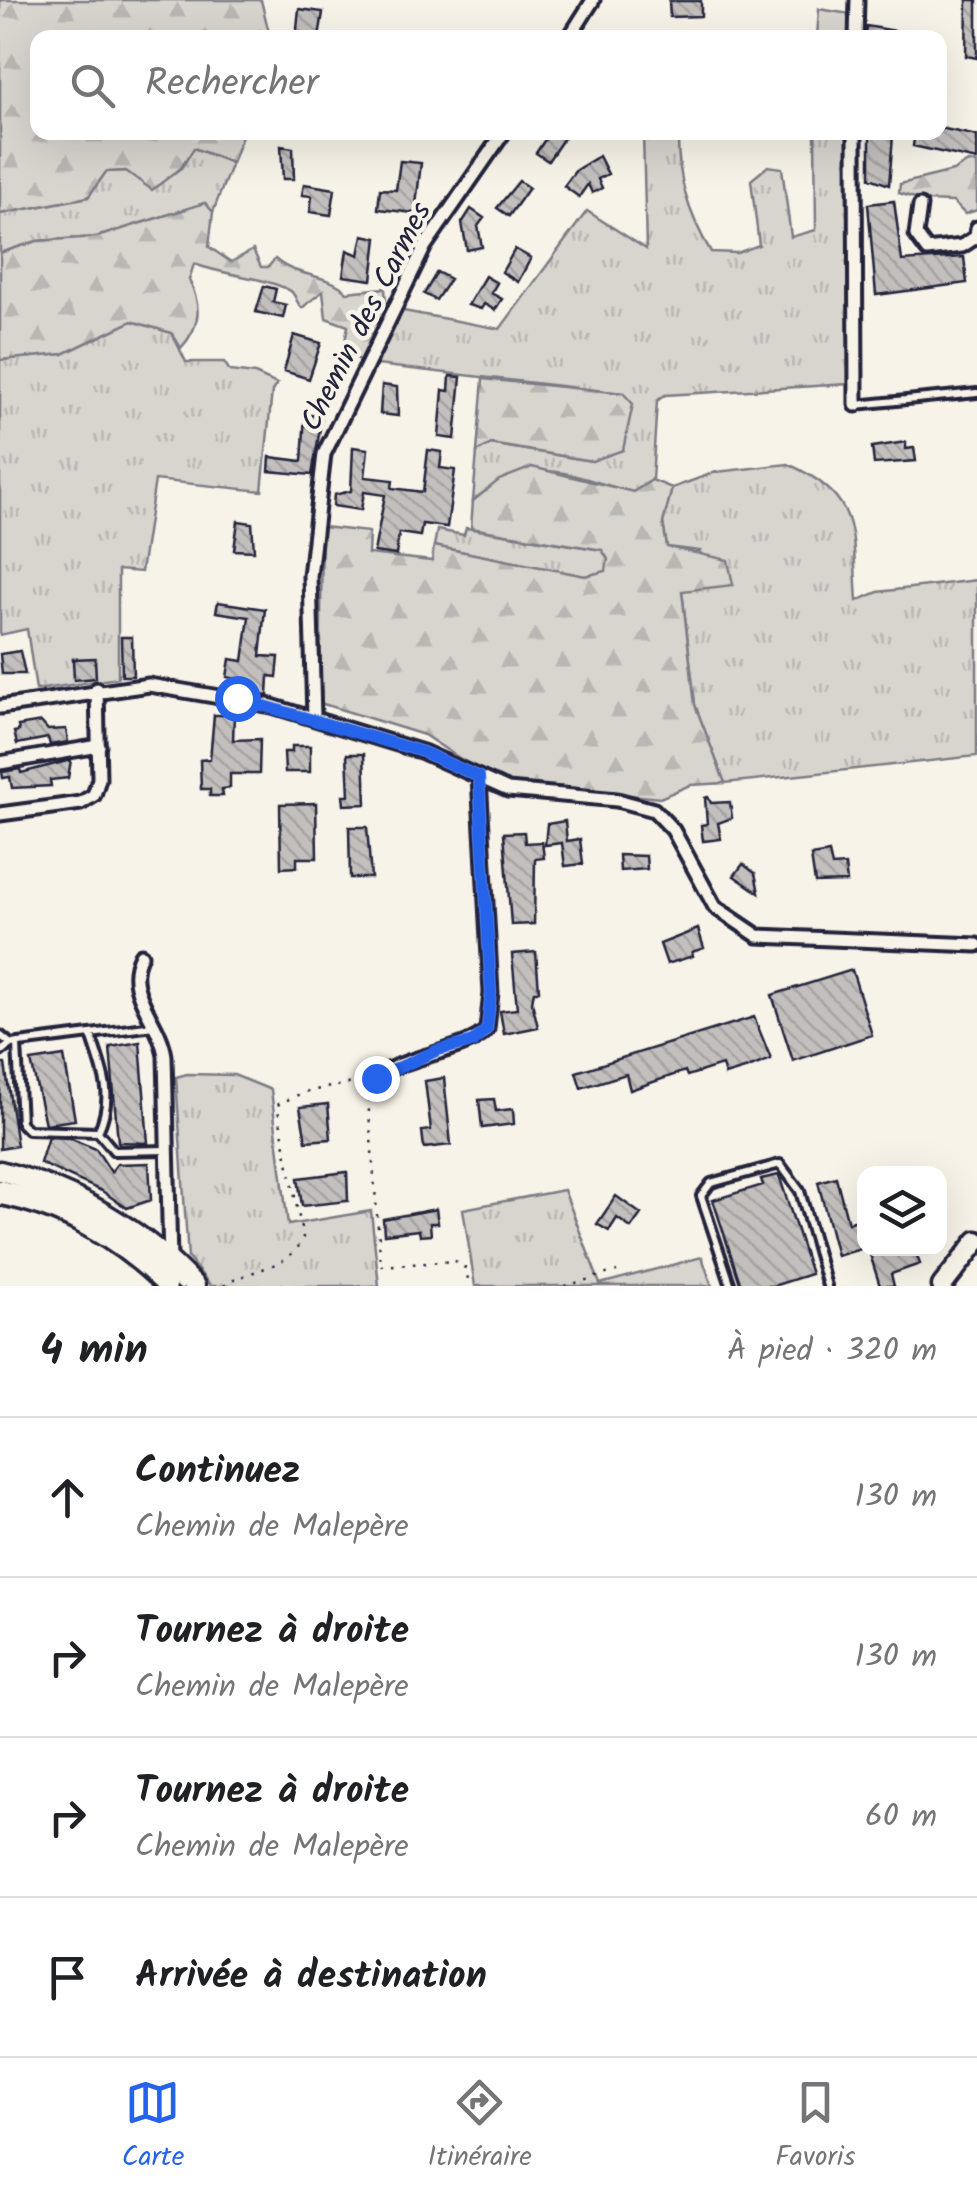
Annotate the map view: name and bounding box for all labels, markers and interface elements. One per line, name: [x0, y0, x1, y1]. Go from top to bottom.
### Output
search box: [30, 30, 947, 140]
text: Rechercher: [145, 55, 318, 115]
icon: search: [65, 58, 120, 113]
street label: Chemin des Carmes: [288, 194, 446, 440]
route start: [215, 676, 261, 722]
route end: [354, 1056, 400, 1102]
map controls: [857, 1166, 947, 1256]
button: layers: [857, 1166, 947, 1256]
text: 4 min: [40, 1318, 148, 1385]
text: À pied · 320 m: [727, 1326, 937, 1377]
text: Continuez: [135, 1442, 300, 1502]
icon: ahead: [40, 1470, 95, 1525]
text: 130 m: [854, 1472, 937, 1523]
text: Chemin de Malepère: [135, 1502, 409, 1553]
text: Tournez à droite: [135, 1602, 409, 1662]
icon: right: [40, 1630, 95, 1685]
text: 130 m: [854, 1632, 937, 1683]
text: Chemin de Malepère: [135, 1662, 409, 1713]
text: Tournez à droite: [135, 1762, 409, 1822]
icon: right: [40, 1790, 95, 1845]
text: 60 m: [865, 1792, 937, 1843]
text: Chemin de Malepère: [135, 1822, 409, 1873]
text: Arrivée à destination: [135, 1947, 487, 2007]
icon: arrive: [40, 1950, 95, 2005]
tab: Carte: [122, 2075, 184, 2180]
tab: Itinéraire: [428, 2075, 532, 2180]
tab: Favoris: [775, 2075, 855, 2180]

